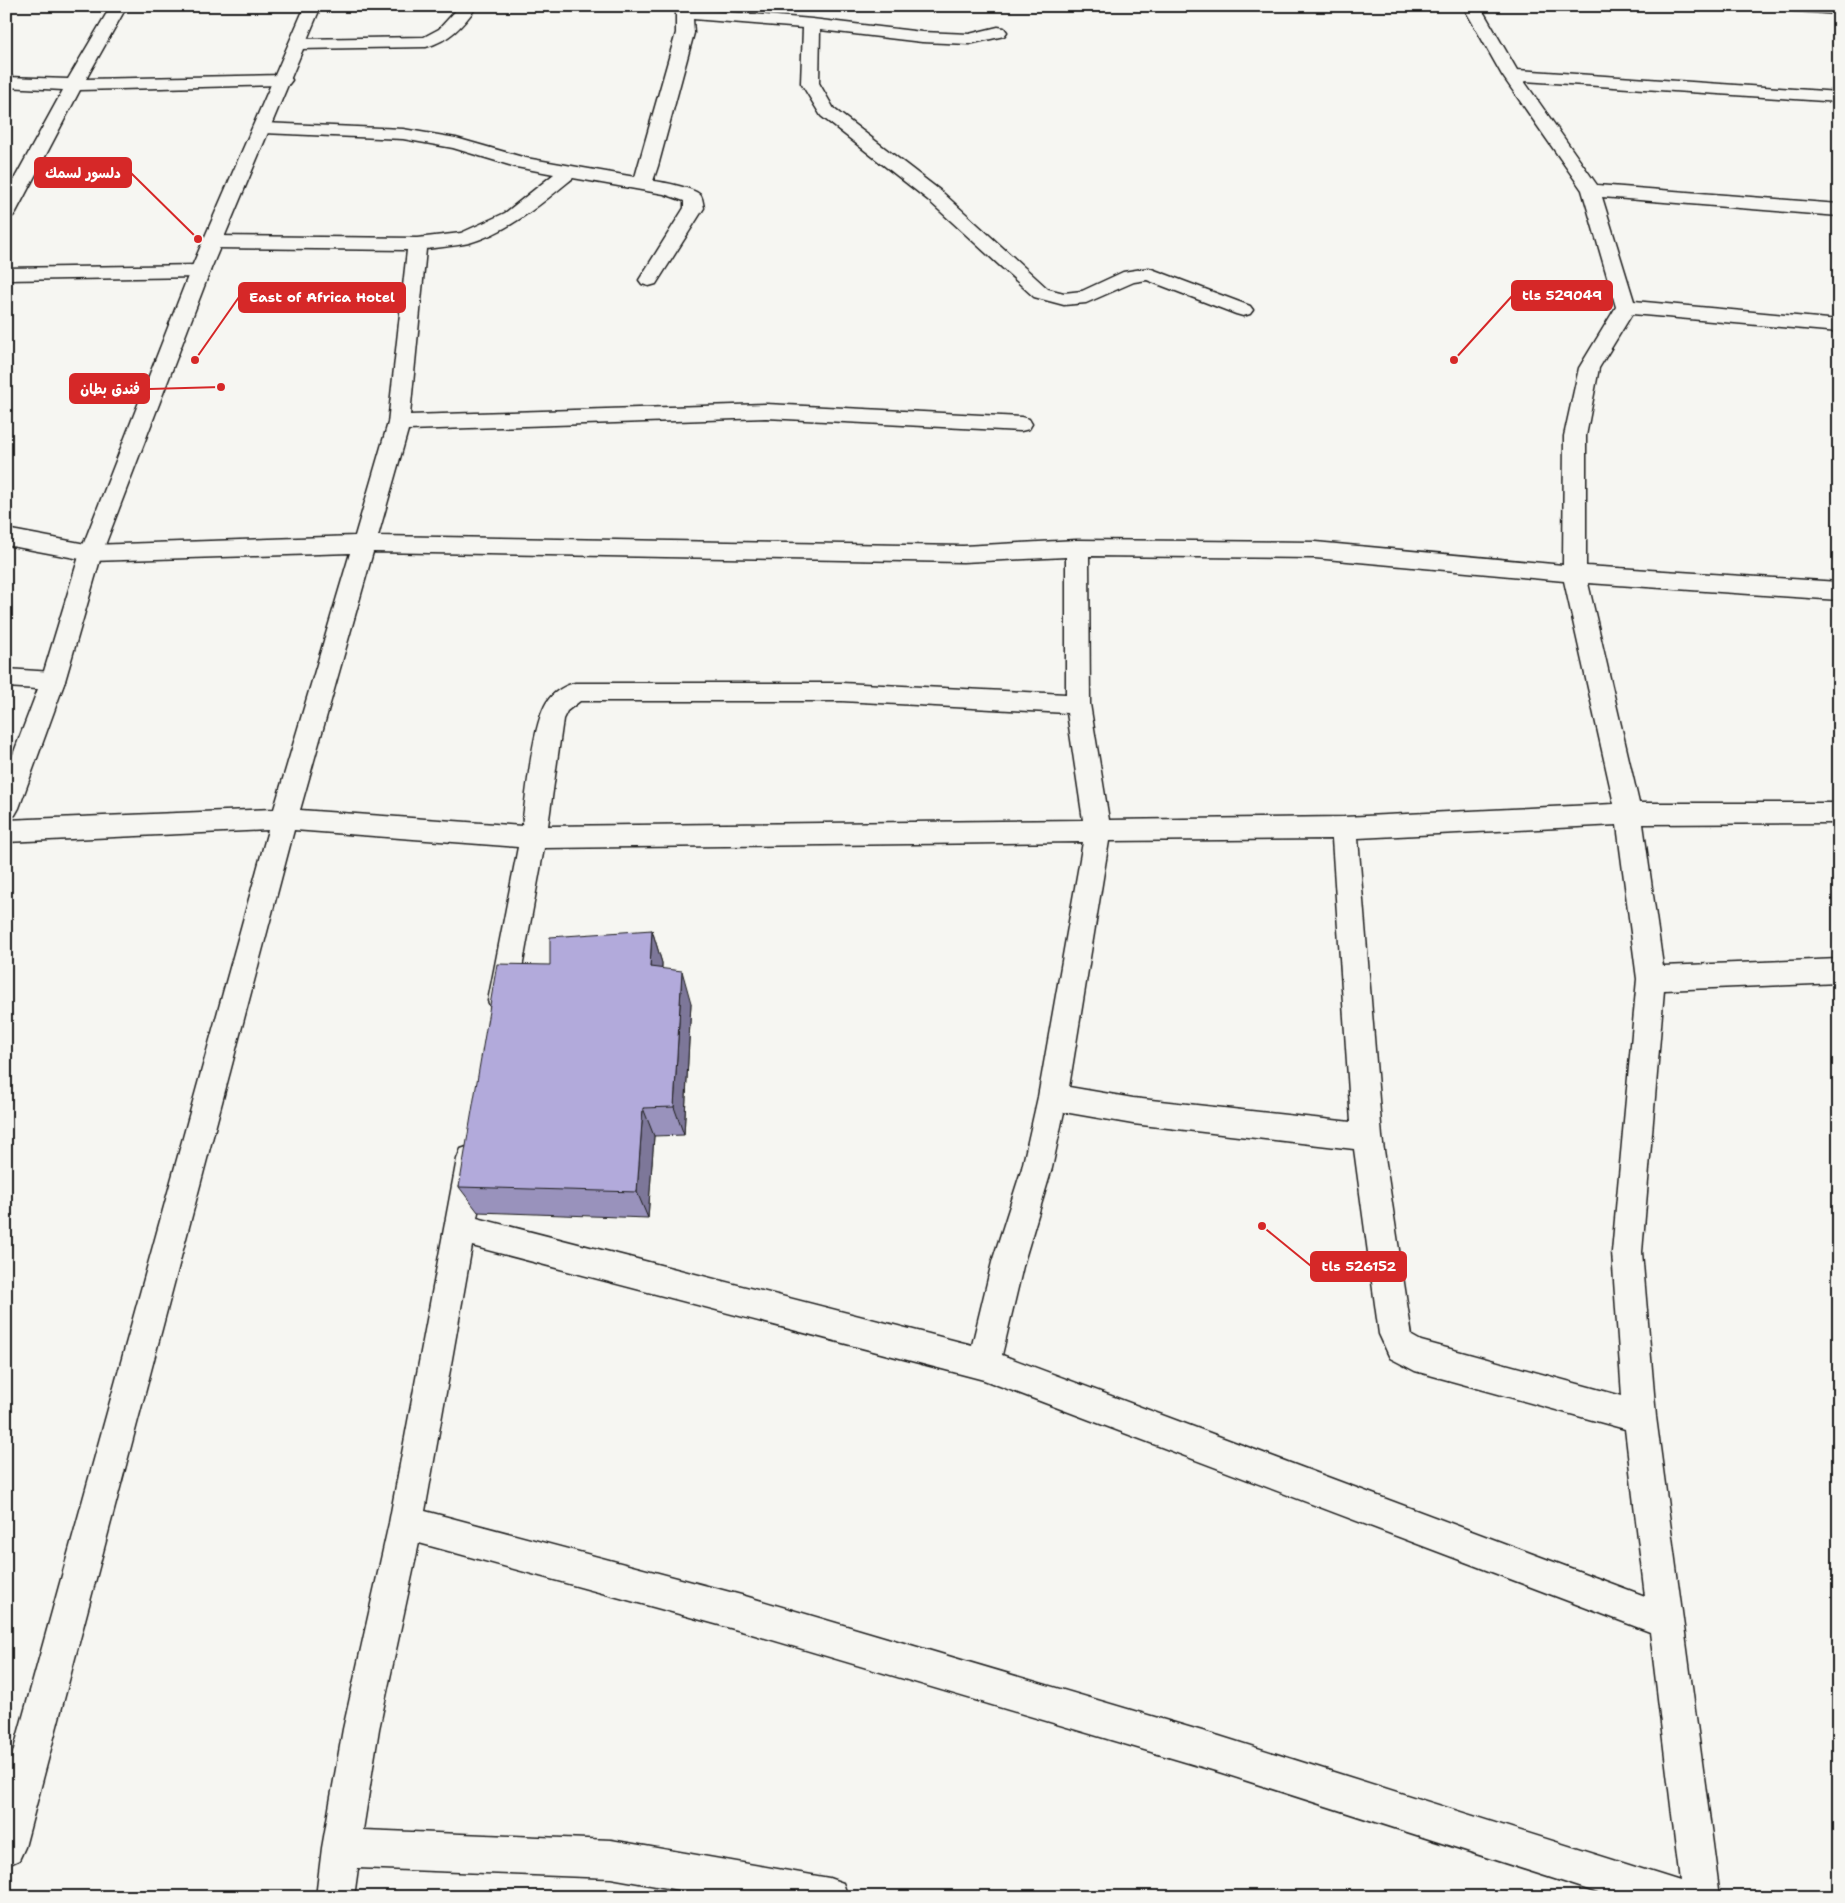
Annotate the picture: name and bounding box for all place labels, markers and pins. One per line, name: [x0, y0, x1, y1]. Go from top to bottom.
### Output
callout: دلسور لسمك: [35, 158, 131, 187]
callout: tls 529049: [1512, 281, 1612, 310]
callout: East of Africa Hotel: [239, 283, 405, 312]
callout: فندق بطان: [70, 374, 149, 403]
callout: tls 526152: [1311, 1252, 1406, 1281]

